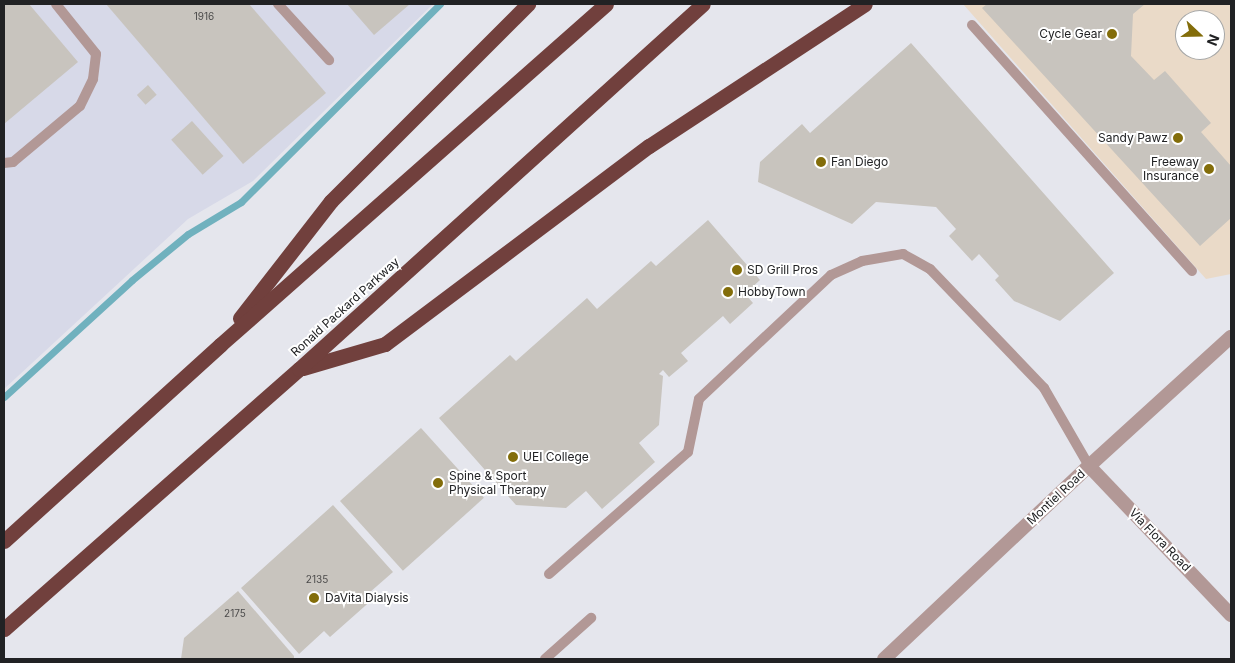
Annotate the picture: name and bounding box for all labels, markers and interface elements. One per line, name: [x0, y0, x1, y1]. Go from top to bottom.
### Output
north arrow: [1175, 10, 1225, 60]
house number: 1916: [194, 11, 214, 23]
place label: Cycle Gear: [1039, 27, 1102, 41]
marker: Cycle Gear: [1106, 28, 1118, 40]
text: N: [1204, 32, 1223, 48]
place label: Sandy Pawz: [1098, 131, 1168, 145]
marker: Sandy Pawz: [1172, 132, 1184, 144]
place label: Fan Diego: [831, 155, 888, 169]
place label: Freeway Insurance: [1143, 155, 1199, 183]
marker: Fan Diego: [815, 156, 827, 168]
marker: Freeway Insurance: [1203, 163, 1215, 175]
street label: Ronald Packard Parkway: [288, 255, 402, 359]
place label: SD Grill Pros: [747, 263, 818, 277]
marker: SD Grill Pros: [731, 264, 743, 276]
place label: HobbyTown: [738, 285, 806, 299]
marker: HobbyTown: [722, 286, 734, 298]
place label: UEI College: [523, 450, 589, 464]
marker: UEI College: [507, 451, 519, 463]
street label: Montiel Road: [1024, 466, 1088, 528]
place label: Spine & Sport Physical Therapy: [449, 469, 547, 497]
marker: Spine & Sport Physical Therapy: [431, 476, 445, 490]
street label: Via Flora Road: [1126, 505, 1194, 575]
house number: 2135: [306, 574, 328, 586]
marker: DaVita Dialysis: [307, 591, 321, 605]
place label: DaVita Dialysis: [325, 591, 409, 605]
house number: 2175: [224, 608, 246, 620]

